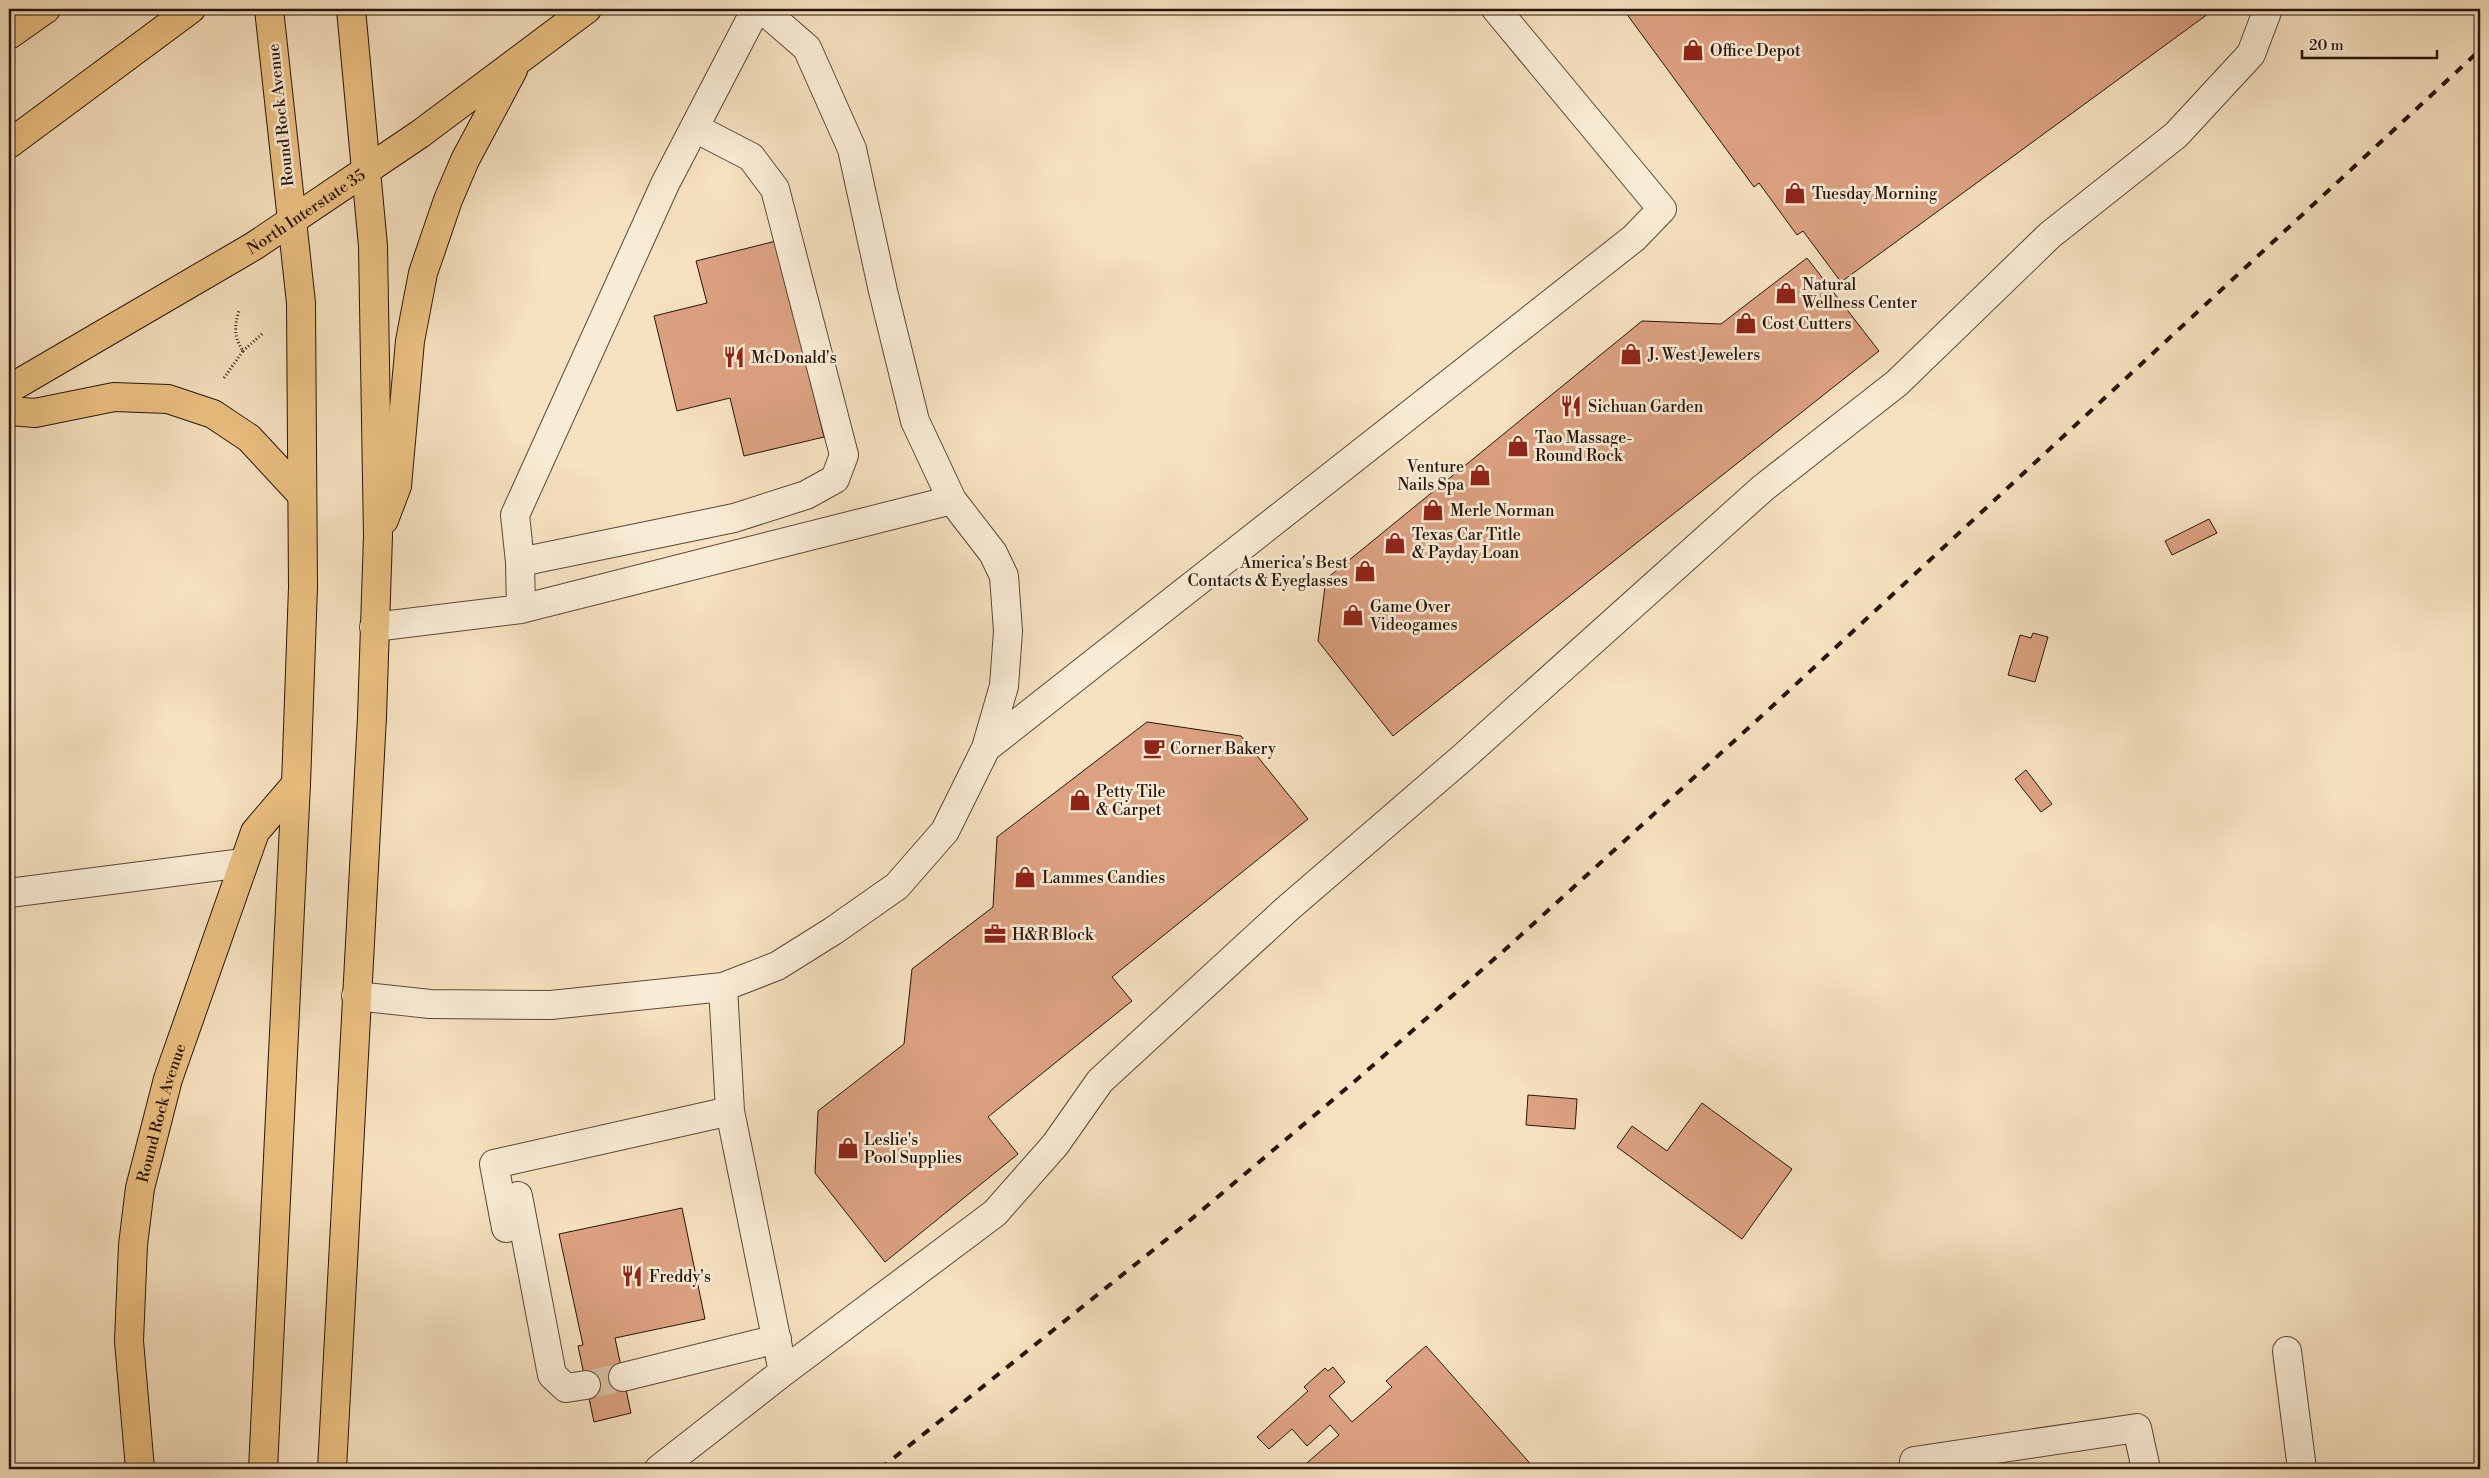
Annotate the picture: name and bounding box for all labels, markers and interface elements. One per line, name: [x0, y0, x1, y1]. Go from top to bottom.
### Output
scale bar: [2302, 28, 2436, 60]
text: 20 m: [2309, 36, 2344, 55]
shop icon: Office Depot: [1680, 37, 1706, 63]
place label: Office Depot: [1710, 41, 1801, 61]
street label: Round Rock Avenue: [264, 43, 298, 187]
street label: North Interstate 35: [243, 165, 369, 259]
shop icon: Tuesday Morning: [1782, 180, 1808, 206]
place label: Tuesday Morning: [1812, 184, 1938, 204]
place label: Natural Wellness Center: [1801, 275, 1917, 313]
shop icon: Natural Wellness Center: [1773, 280, 1799, 306]
shop icon: Cost Cutters: [1733, 310, 1759, 336]
place label: Cost Cutters: [1762, 314, 1851, 334]
shop icon: J. West Jewelers: [1618, 341, 1644, 367]
restaurant icon: McDonald's: [721, 344, 747, 370]
place label: J. West Jewelers: [1647, 345, 1760, 365]
place label: McDonald's: [751, 348, 837, 368]
restaurant icon: Sichuan Garden: [1558, 393, 1584, 419]
place label: Sichuan Garden: [1588, 397, 1704, 417]
place label: Tao Massage- Round Rock: [1535, 428, 1633, 466]
shop icon: Tao Massage- Round Rock: [1505, 433, 1531, 459]
place label: Venture Nails Spa: [1397, 457, 1465, 495]
shop icon: Venture Nails Spa: [1467, 462, 1493, 488]
shop icon: Merle Norman: [1420, 497, 1446, 523]
place label: Merle Norman: [1450, 501, 1555, 521]
place label: Texas Car Title & Payday Loan: [1412, 525, 1521, 563]
shop icon: Texas Car Title & Payday Loan: [1382, 530, 1408, 556]
place label: America's Best Contacts & Eyeglasses: [1187, 553, 1348, 591]
shop icon: America's Best Contacts & Eyeglasses: [1352, 558, 1378, 584]
place label: Game Over Videogames: [1369, 597, 1457, 635]
shop icon: Game Over Videogames: [1340, 602, 1366, 628]
cafe icon: Corner Bakery: [1141, 735, 1167, 761]
place label: Corner Bakery: [1170, 739, 1276, 759]
place label: Petty Tile & Carpet: [1096, 782, 1166, 820]
shop icon: Petty Tile & Carpet: [1067, 787, 1093, 813]
shop icon: Lammes Candies: [1012, 864, 1038, 890]
place label: Lammes Candies: [1042, 868, 1165, 888]
office icon: H&R Block: [982, 921, 1008, 947]
place label: H&R Block: [1012, 925, 1095, 945]
street label: Round Rock Avenue: [133, 1041, 191, 1185]
place label: Leslie's Pool Supplies: [864, 1130, 962, 1168]
shop icon: Leslie's Pool Supplies: [835, 1135, 861, 1161]
restaurant icon: Freddy's: [619, 1263, 645, 1289]
place label: Freddy's: [649, 1267, 711, 1287]

